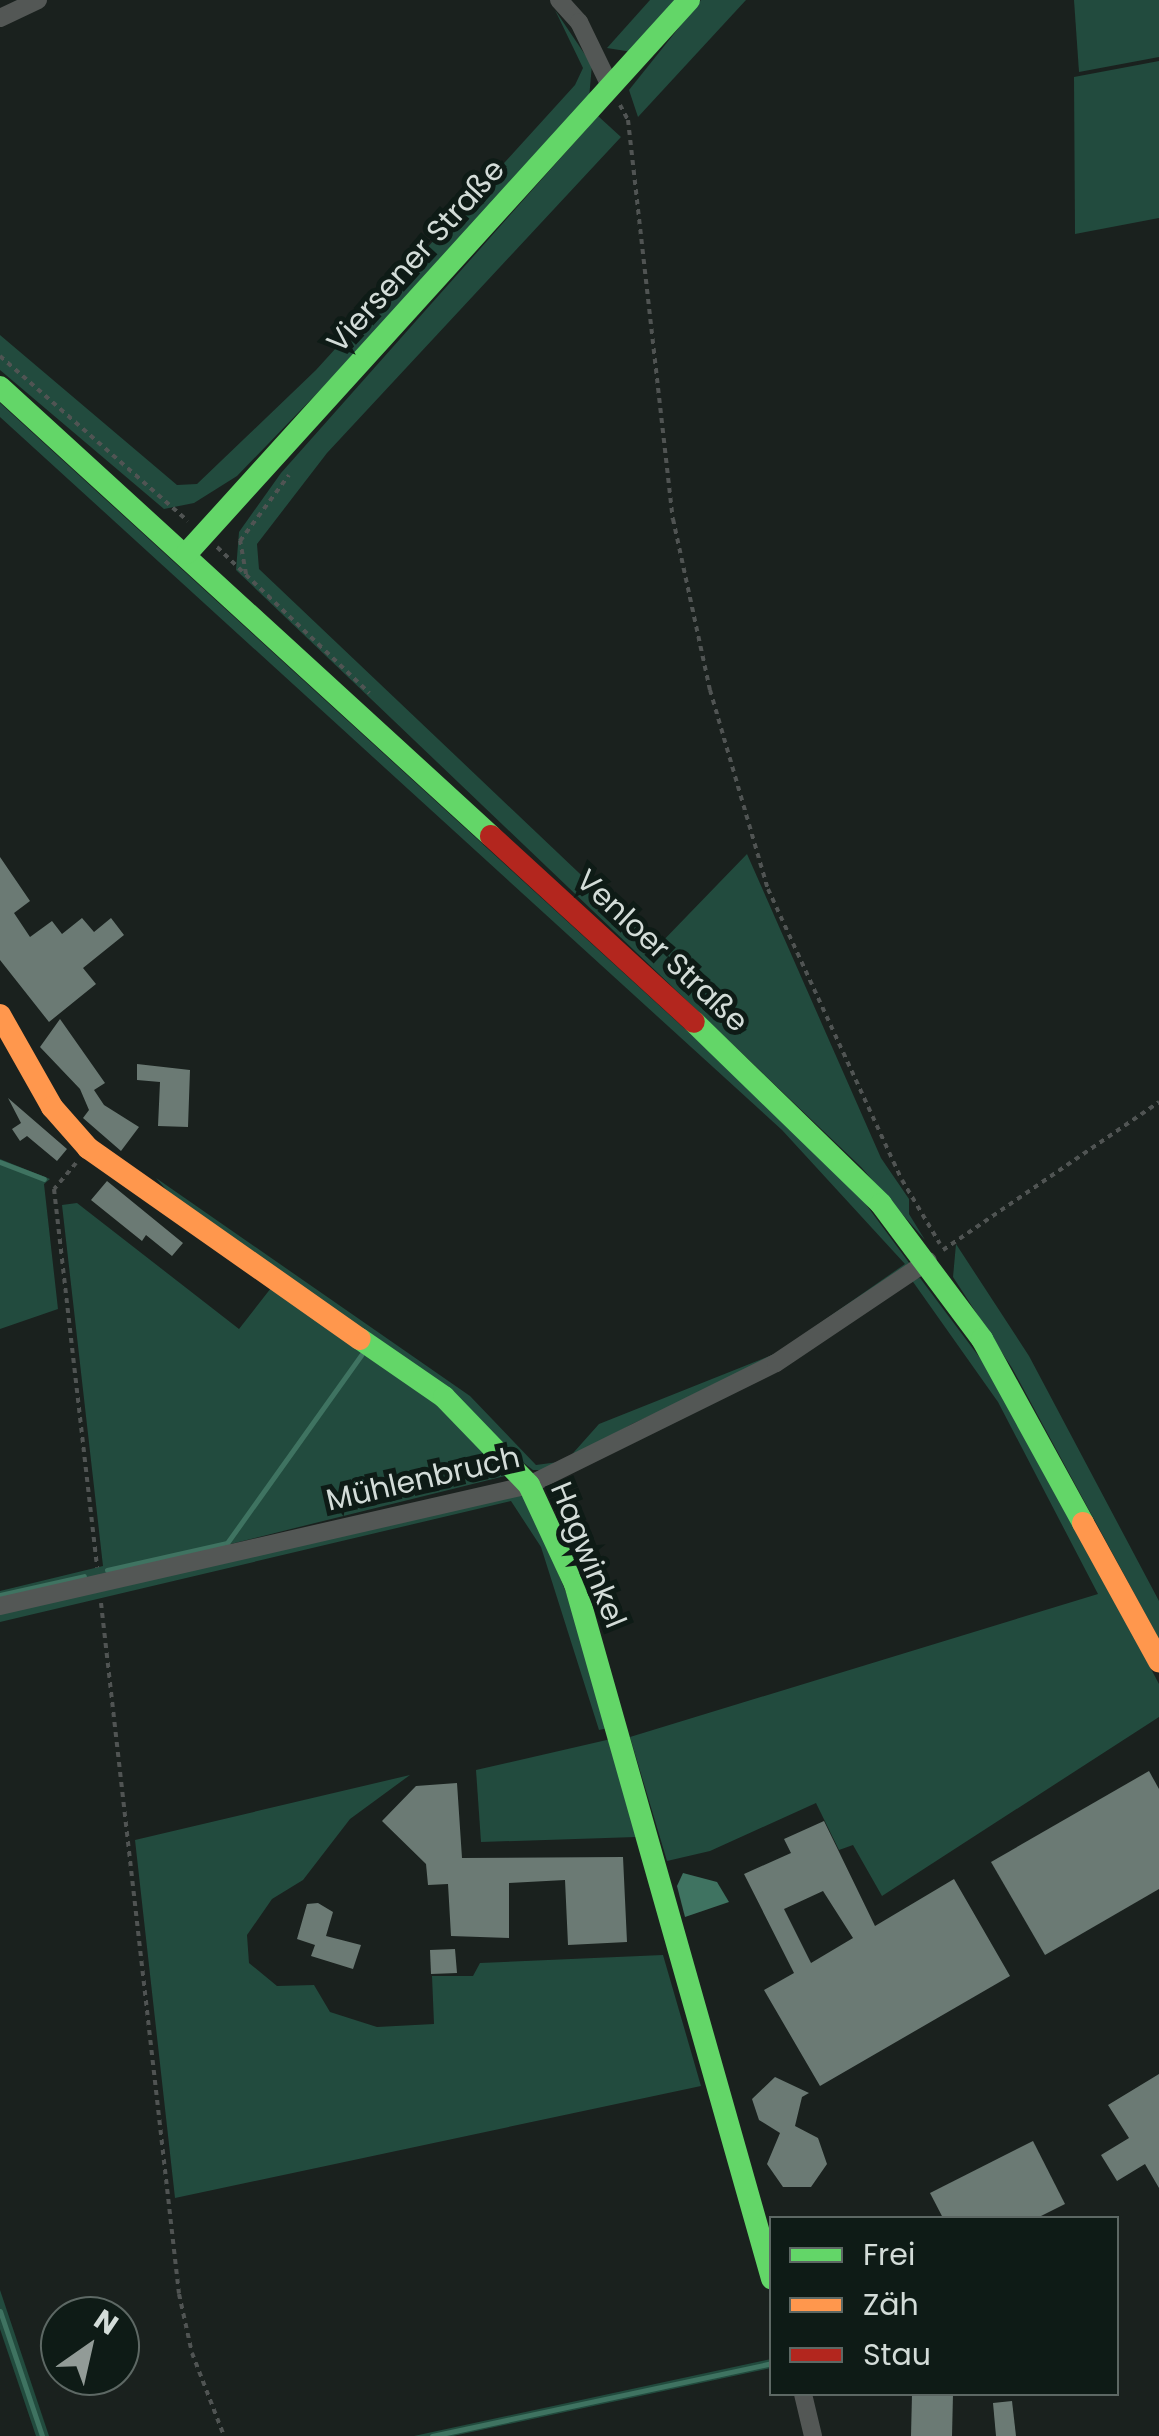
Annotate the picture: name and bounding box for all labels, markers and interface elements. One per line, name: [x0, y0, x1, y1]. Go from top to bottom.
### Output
street label: Viersener Straße: [320, 152, 512, 360]
street label: Venloer Straße: [569, 862, 755, 1040]
street label: Mühlenbruch: [323, 1439, 523, 1519]
street label: Hagwinkel: [542, 1477, 634, 1633]
legend: [769, 2216, 1119, 2396]
text: Frei: [863, 2233, 915, 2276]
text: Zäh: [863, 2283, 919, 2326]
north arrow: [40, 2296, 140, 2396]
text: N: [86, 2300, 126, 2344]
text: Stau: [863, 2333, 931, 2376]

